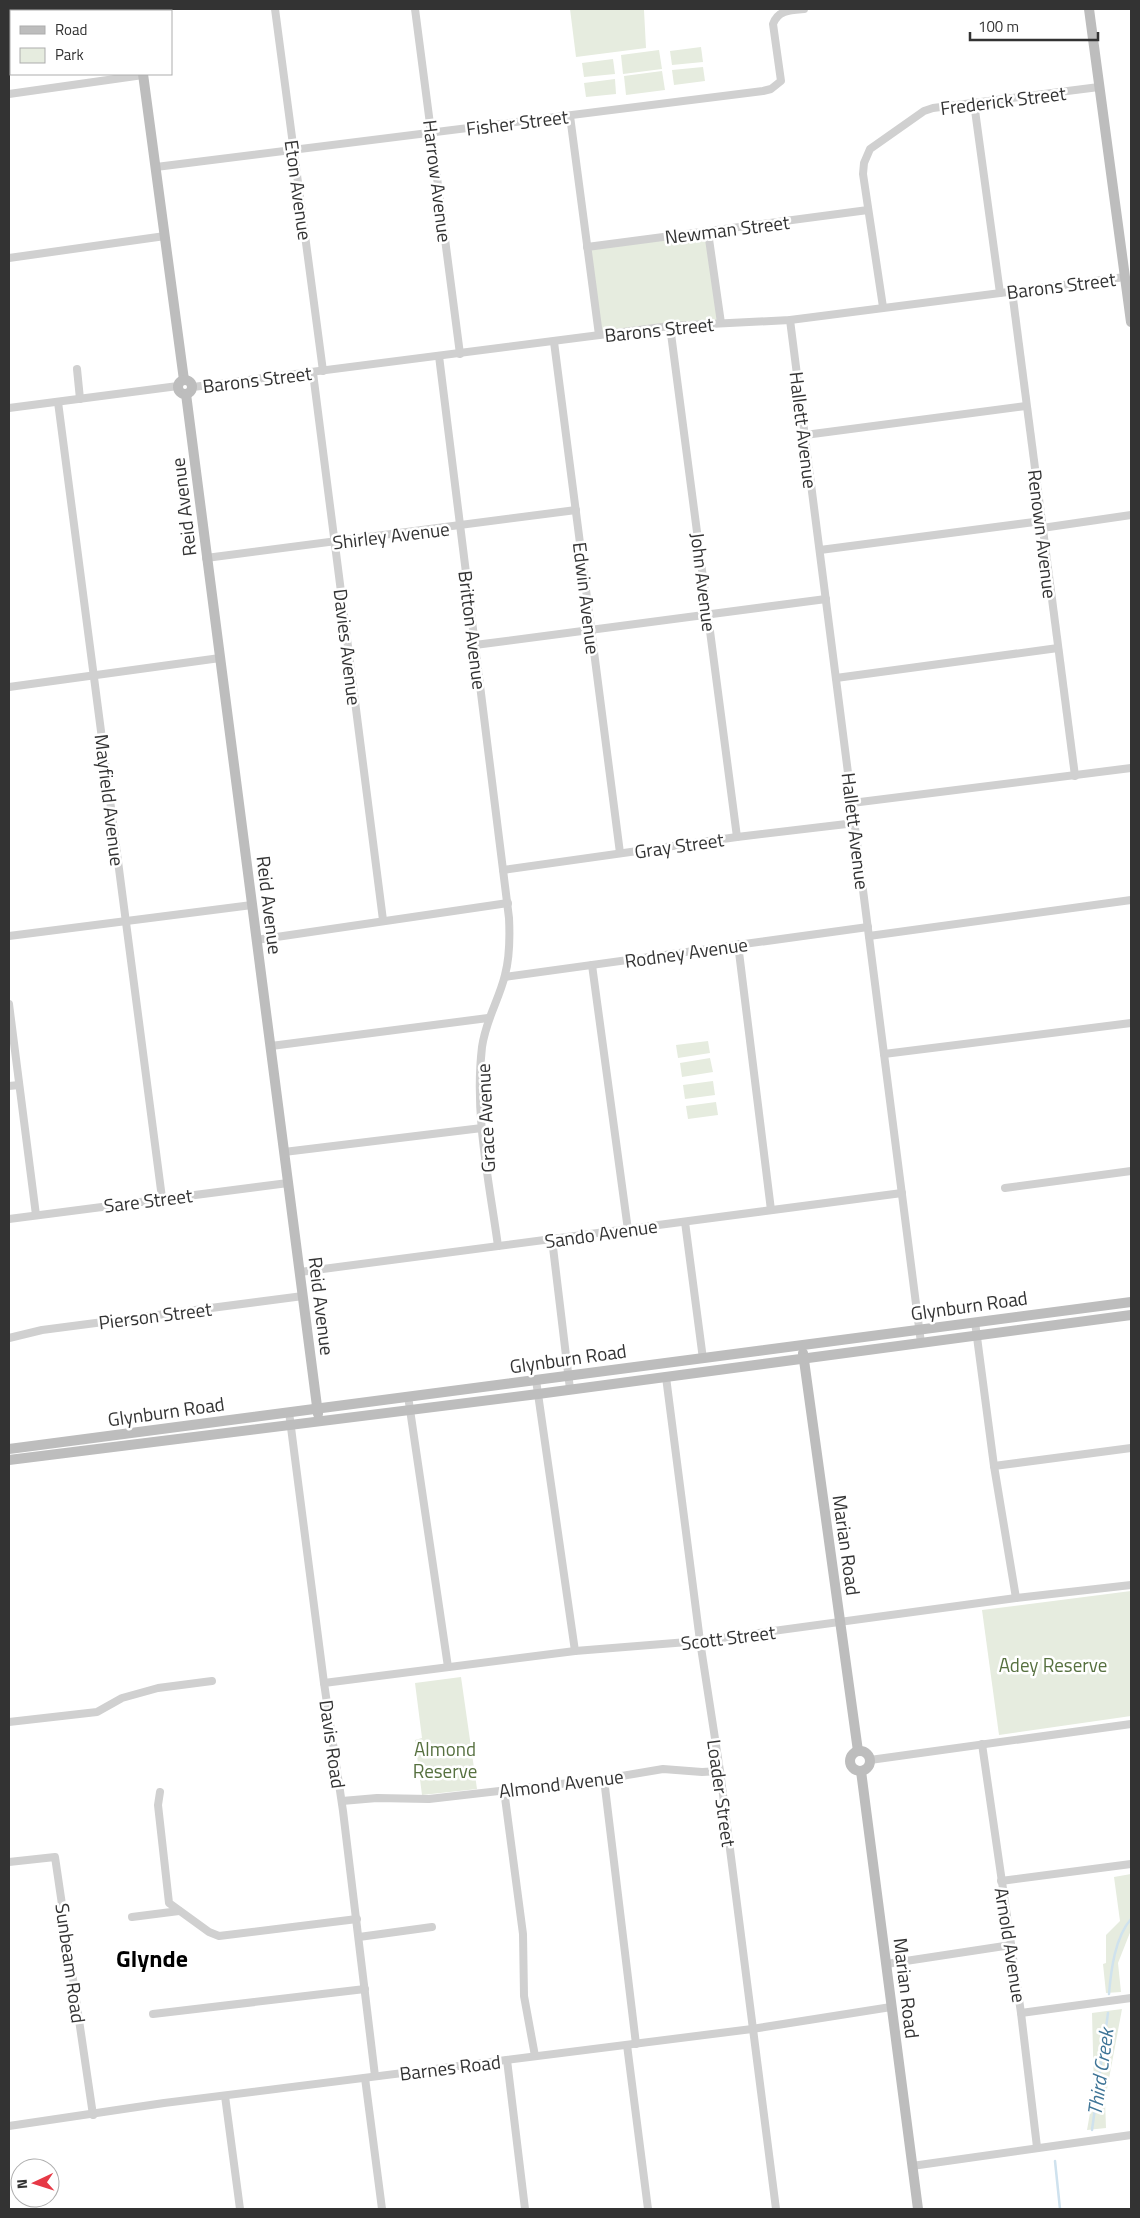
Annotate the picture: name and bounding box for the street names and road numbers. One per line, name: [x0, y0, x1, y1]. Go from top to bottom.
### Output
street label: Frederick Street: [938, 78, 1068, 122]
street label: Fisher Street: [464, 101, 570, 143]
street label: Harrow Avenue: [416, 118, 460, 244]
street label: Eton Avenue: [278, 138, 320, 242]
street label: Newman Street: [663, 207, 791, 251]
street label: Barons Street: [1005, 264, 1118, 306]
street label: Barons Street: [603, 309, 715, 349]
street label: Barons Street: [201, 358, 314, 400]
street label: Hallett Avenue: [782, 370, 826, 490]
street label: Reid Avenue: [163, 456, 203, 558]
street label: Renown Avenue: [1021, 468, 1065, 600]
street label: Shirley Avenue: [331, 513, 451, 557]
street label: John Avenue: [684, 531, 724, 633]
street label: Edwin Avenue: [566, 540, 608, 656]
street label: Britton Avenue: [451, 569, 495, 691]
street label: Davies Avenue: [326, 587, 370, 707]
street label: Mayfield Avenue: [88, 732, 132, 868]
street label: Hallett Avenue: [834, 771, 878, 891]
street label: Gray Street: [632, 824, 726, 866]
street label: Reid Avenue: [250, 854, 290, 956]
street label: Rodney Avenue: [623, 929, 749, 975]
street label: Grace Avenue: [468, 1063, 502, 1173]
street label: Sare Street: [102, 1180, 194, 1220]
street label: Sando Avenue: [543, 1211, 659, 1255]
street label: Reid Avenue: [302, 1255, 342, 1357]
street label: Glynburn Road: [909, 1282, 1029, 1328]
street label: Pierson Street: [97, 1294, 214, 1336]
street label: Glynburn Road: [508, 1335, 628, 1381]
street label: Glynburn Road: [106, 1388, 226, 1434]
street label: Marian Road: [826, 1493, 868, 1597]
street label: Scott Street: [679, 1617, 777, 1657]
street label: Davis Road: [312, 1698, 354, 1790]
street label: Loader Street: [700, 1738, 744, 1849]
street label: Almond Avenue: [497, 1761, 625, 1805]
street label: Arnold Avenue: [988, 1885, 1034, 2005]
street label: Sunbeam Road: [48, 1901, 94, 2025]
street label: Marian Road: [886, 1936, 928, 2040]
street label: Barnes Road: [398, 2046, 502, 2088]

